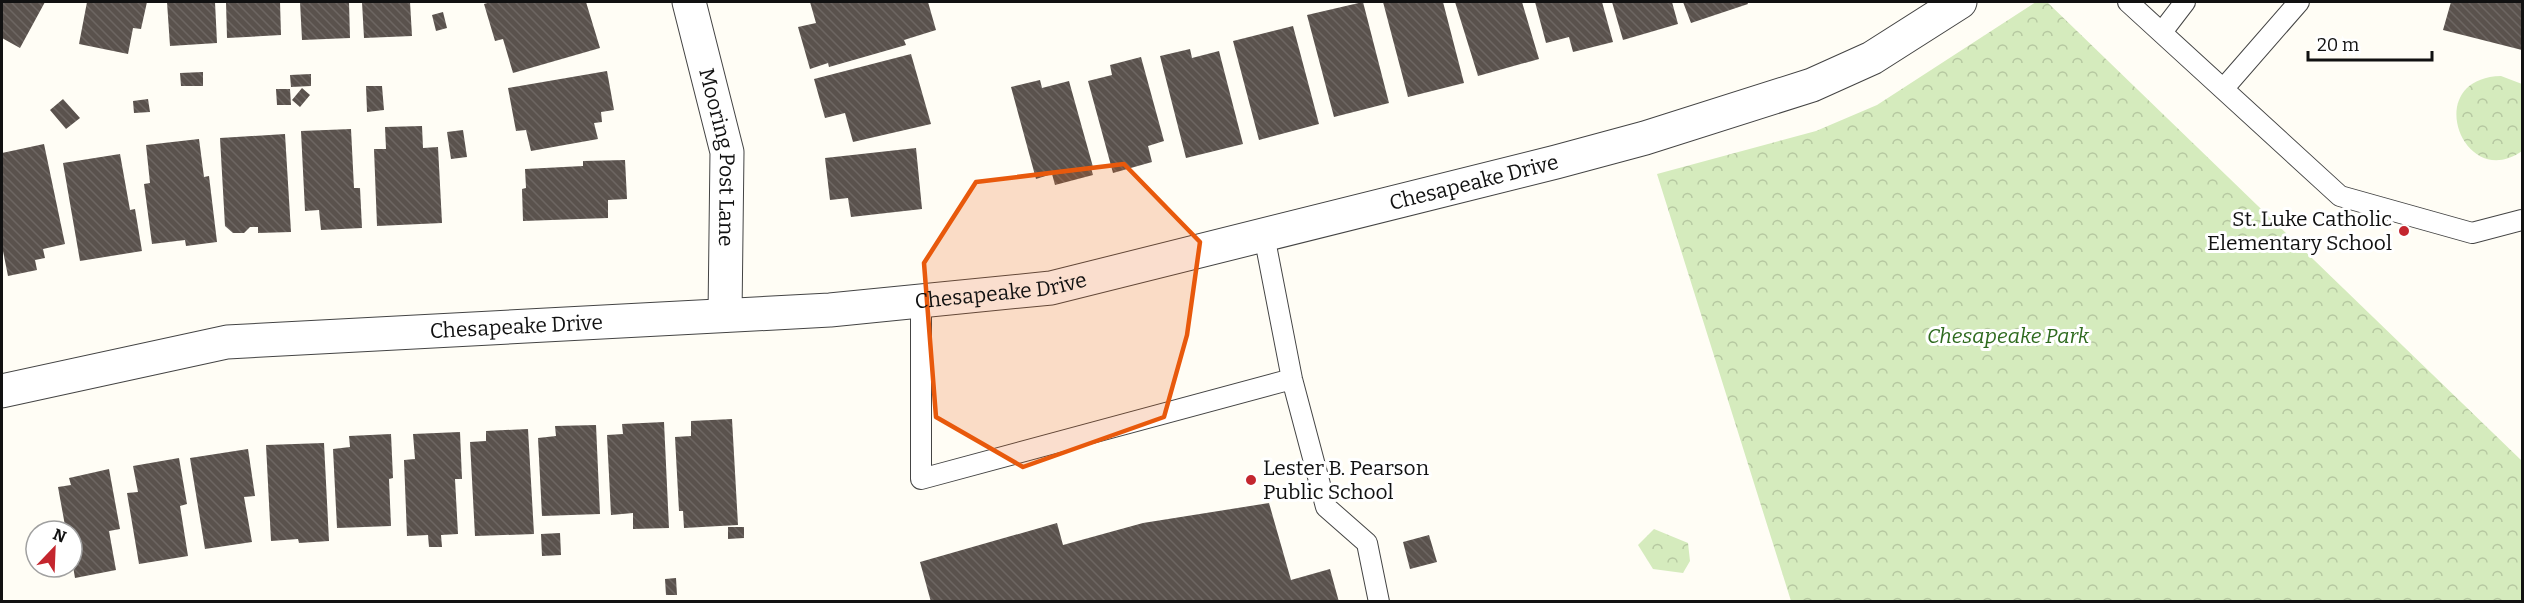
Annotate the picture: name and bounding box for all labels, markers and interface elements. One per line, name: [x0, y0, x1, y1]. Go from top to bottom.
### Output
scale bar: [2308, 24, 2432, 62]
text: 20 m: [2317, 34, 2359, 56]
street label: Mooring Post Lane: [693, 65, 740, 247]
street label: Chesapeake Drive: [1387, 149, 1561, 216]
place label: St. Luke Catholic Elementary School: [2207, 206, 2392, 256]
marker: St. Luke Catholic Elementary School: [2397, 224, 2411, 238]
street label: Chesapeake Drive: [914, 267, 1089, 314]
street label: Chesapeake Drive: [429, 309, 604, 344]
park label: Chesapeake Park: [1927, 323, 2090, 349]
place label: Lester B. Pearson Public School: [1263, 455, 1429, 505]
marker: Lester B. Pearson Public School: [1244, 473, 1258, 487]
north arrow: [24, 519, 84, 579]
text: N: [50, 524, 69, 547]

